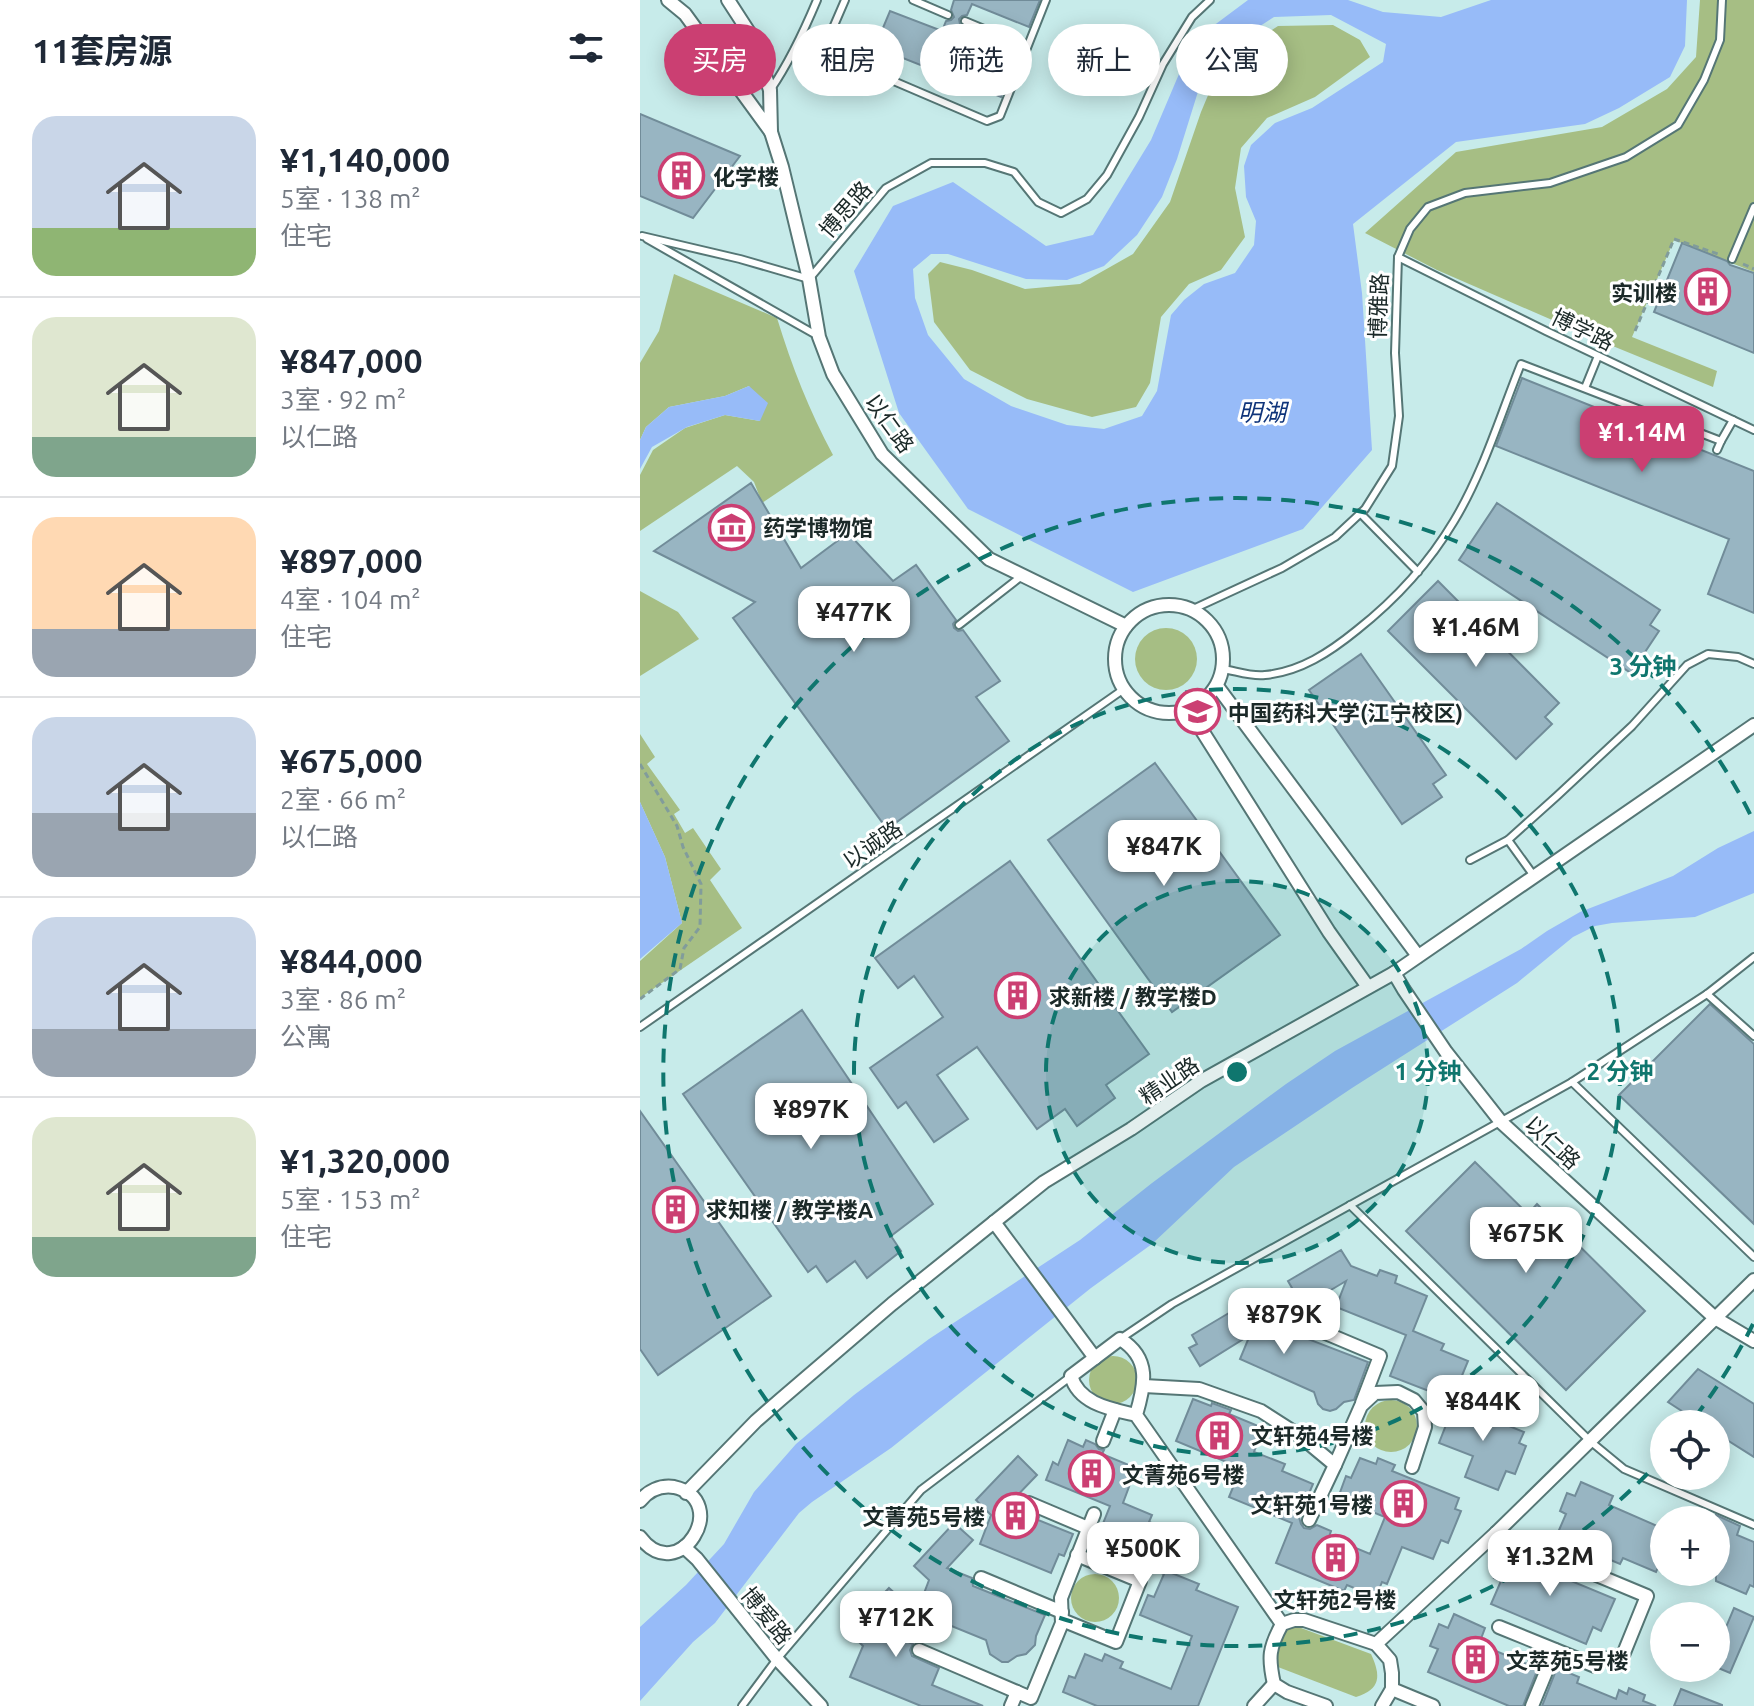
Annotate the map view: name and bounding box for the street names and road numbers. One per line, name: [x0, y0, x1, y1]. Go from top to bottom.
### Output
street label: 博思路: [814, 176, 876, 242]
street label: 博雅路: [1364, 273, 1392, 339]
street label: 博学路: [1548, 303, 1618, 355]
street label: 以仁路: [860, 389, 920, 457]
street label: 以诚路: [838, 815, 906, 873]
street label: 精业路: [1135, 1051, 1203, 1109]
street label: 以仁路: [1520, 1110, 1586, 1174]
street label: 博爱路: [737, 1581, 797, 1649]

